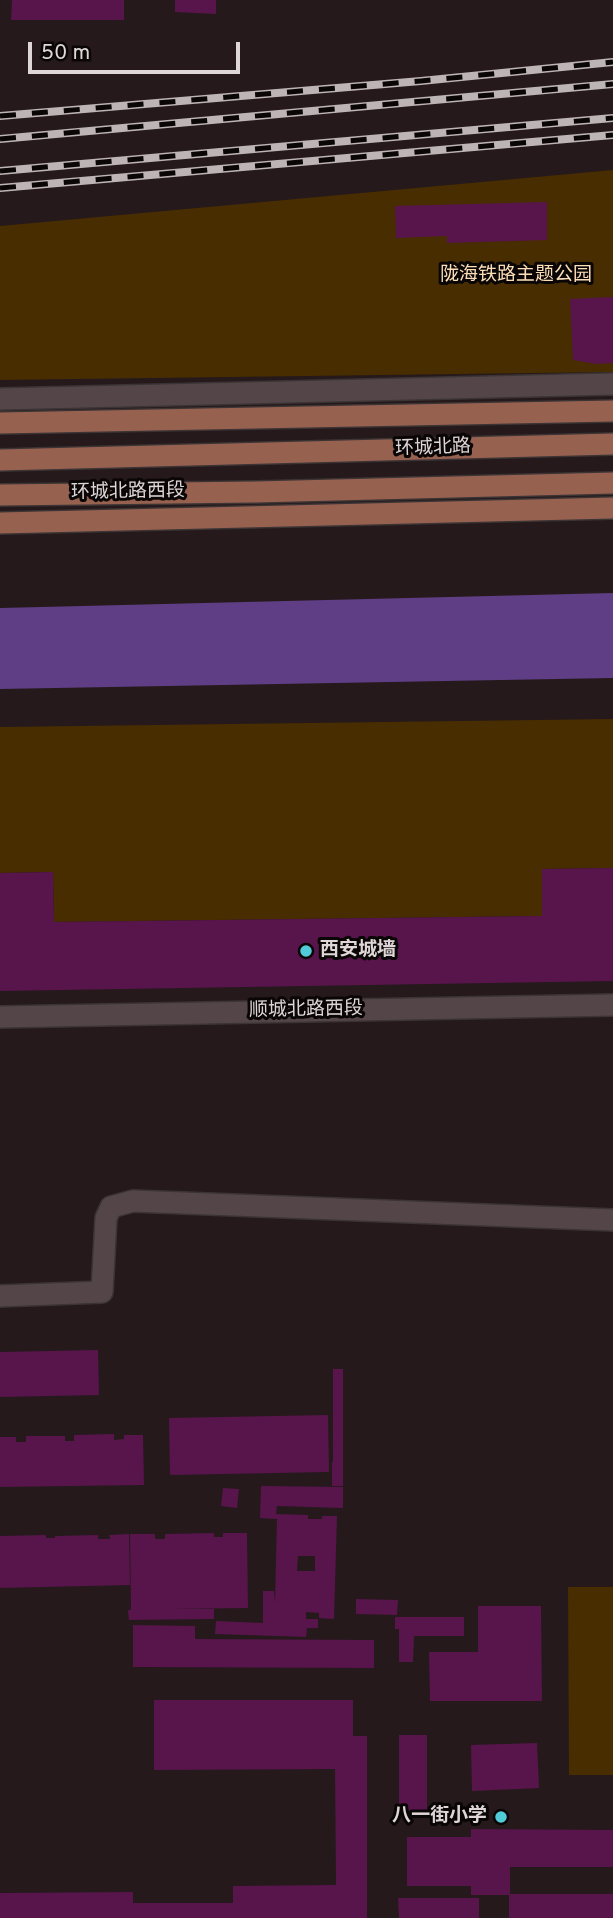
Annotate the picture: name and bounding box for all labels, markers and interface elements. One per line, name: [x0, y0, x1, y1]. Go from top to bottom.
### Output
scale bar: [32, 28, 243, 72]
text: 50 m: [41, 40, 90, 67]
park label: 陇海铁路主题公园: [440, 265, 592, 287]
street label: 环城北路: [395, 436, 471, 462]
street label: 环城北路西段: [71, 481, 185, 505]
place label: 西安城墙: [320, 940, 396, 962]
marker: 西安城墙: [298, 943, 314, 959]
street label: 顺城北路西段: [249, 999, 363, 1023]
place label: 八一街小学: [392, 1806, 487, 1828]
marker: 八一街小学: [493, 1809, 509, 1825]

